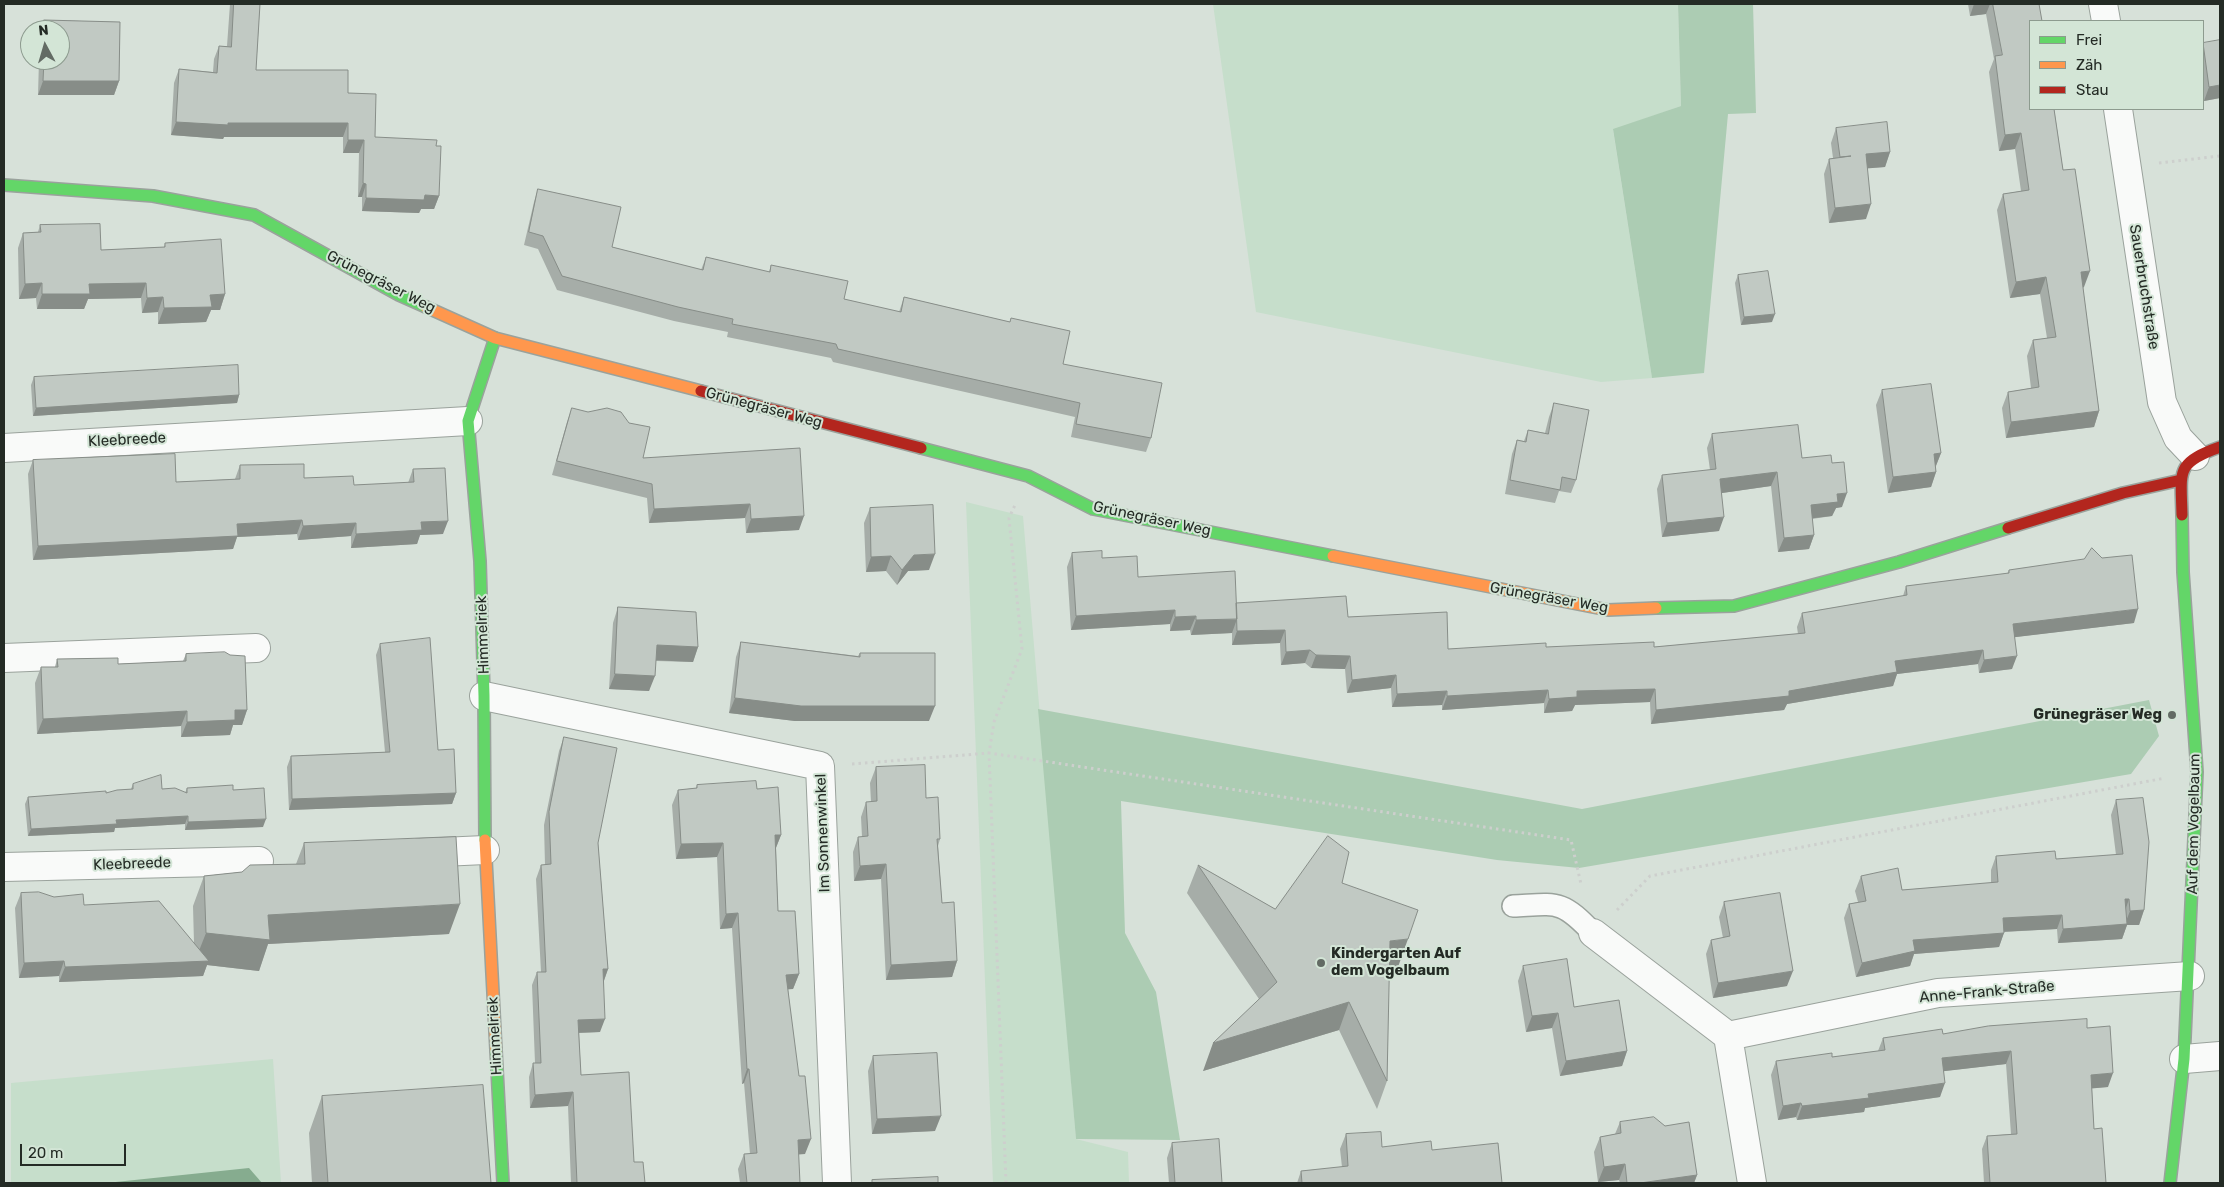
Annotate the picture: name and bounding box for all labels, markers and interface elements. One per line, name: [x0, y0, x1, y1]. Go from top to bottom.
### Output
north arrow: [20, 20, 70, 70]
legend: [2029, 20, 2204, 110]
text: N: [38, 22, 49, 40]
text: Frei: [2076, 31, 2102, 49]
text: Zäh: [2076, 56, 2102, 74]
text: Stau: [2076, 81, 2109, 99]
street label: Sauerbruchstraße: [2125, 223, 2163, 351]
street label: Grünegräser Weg: [324, 247, 438, 317]
street label: Grünegräser Weg: [704, 384, 824, 432]
street label: Kleebreede: [88, 429, 166, 451]
street label: Grünegräser Weg: [1092, 498, 1212, 540]
street label: Grünegräser Weg: [1488, 579, 1610, 617]
street label: Himmelriek: [473, 595, 493, 675]
place label: Grünegräser Weg: [2033, 706, 2162, 724]
marker: Grünegräser Weg: [2166, 709, 2178, 721]
street label: Auf dem Vogelbaum: [2184, 753, 2204, 895]
street label: Im Sonnenwinkel: [812, 773, 834, 893]
street label: Kleebreede: [93, 854, 171, 874]
place label: Kindergarten Auf dem Vogelbaum: [1331, 945, 1461, 980]
marker: Kindergarten Auf dem Vogelbaum: [1315, 957, 1327, 969]
street label: Anne-Frank-Straße: [1919, 977, 2055, 1007]
street label: Himmelriek: [484, 996, 506, 1076]
scale bar: [22, 1134, 129, 1166]
text: 20 m: [28, 1144, 63, 1162]

